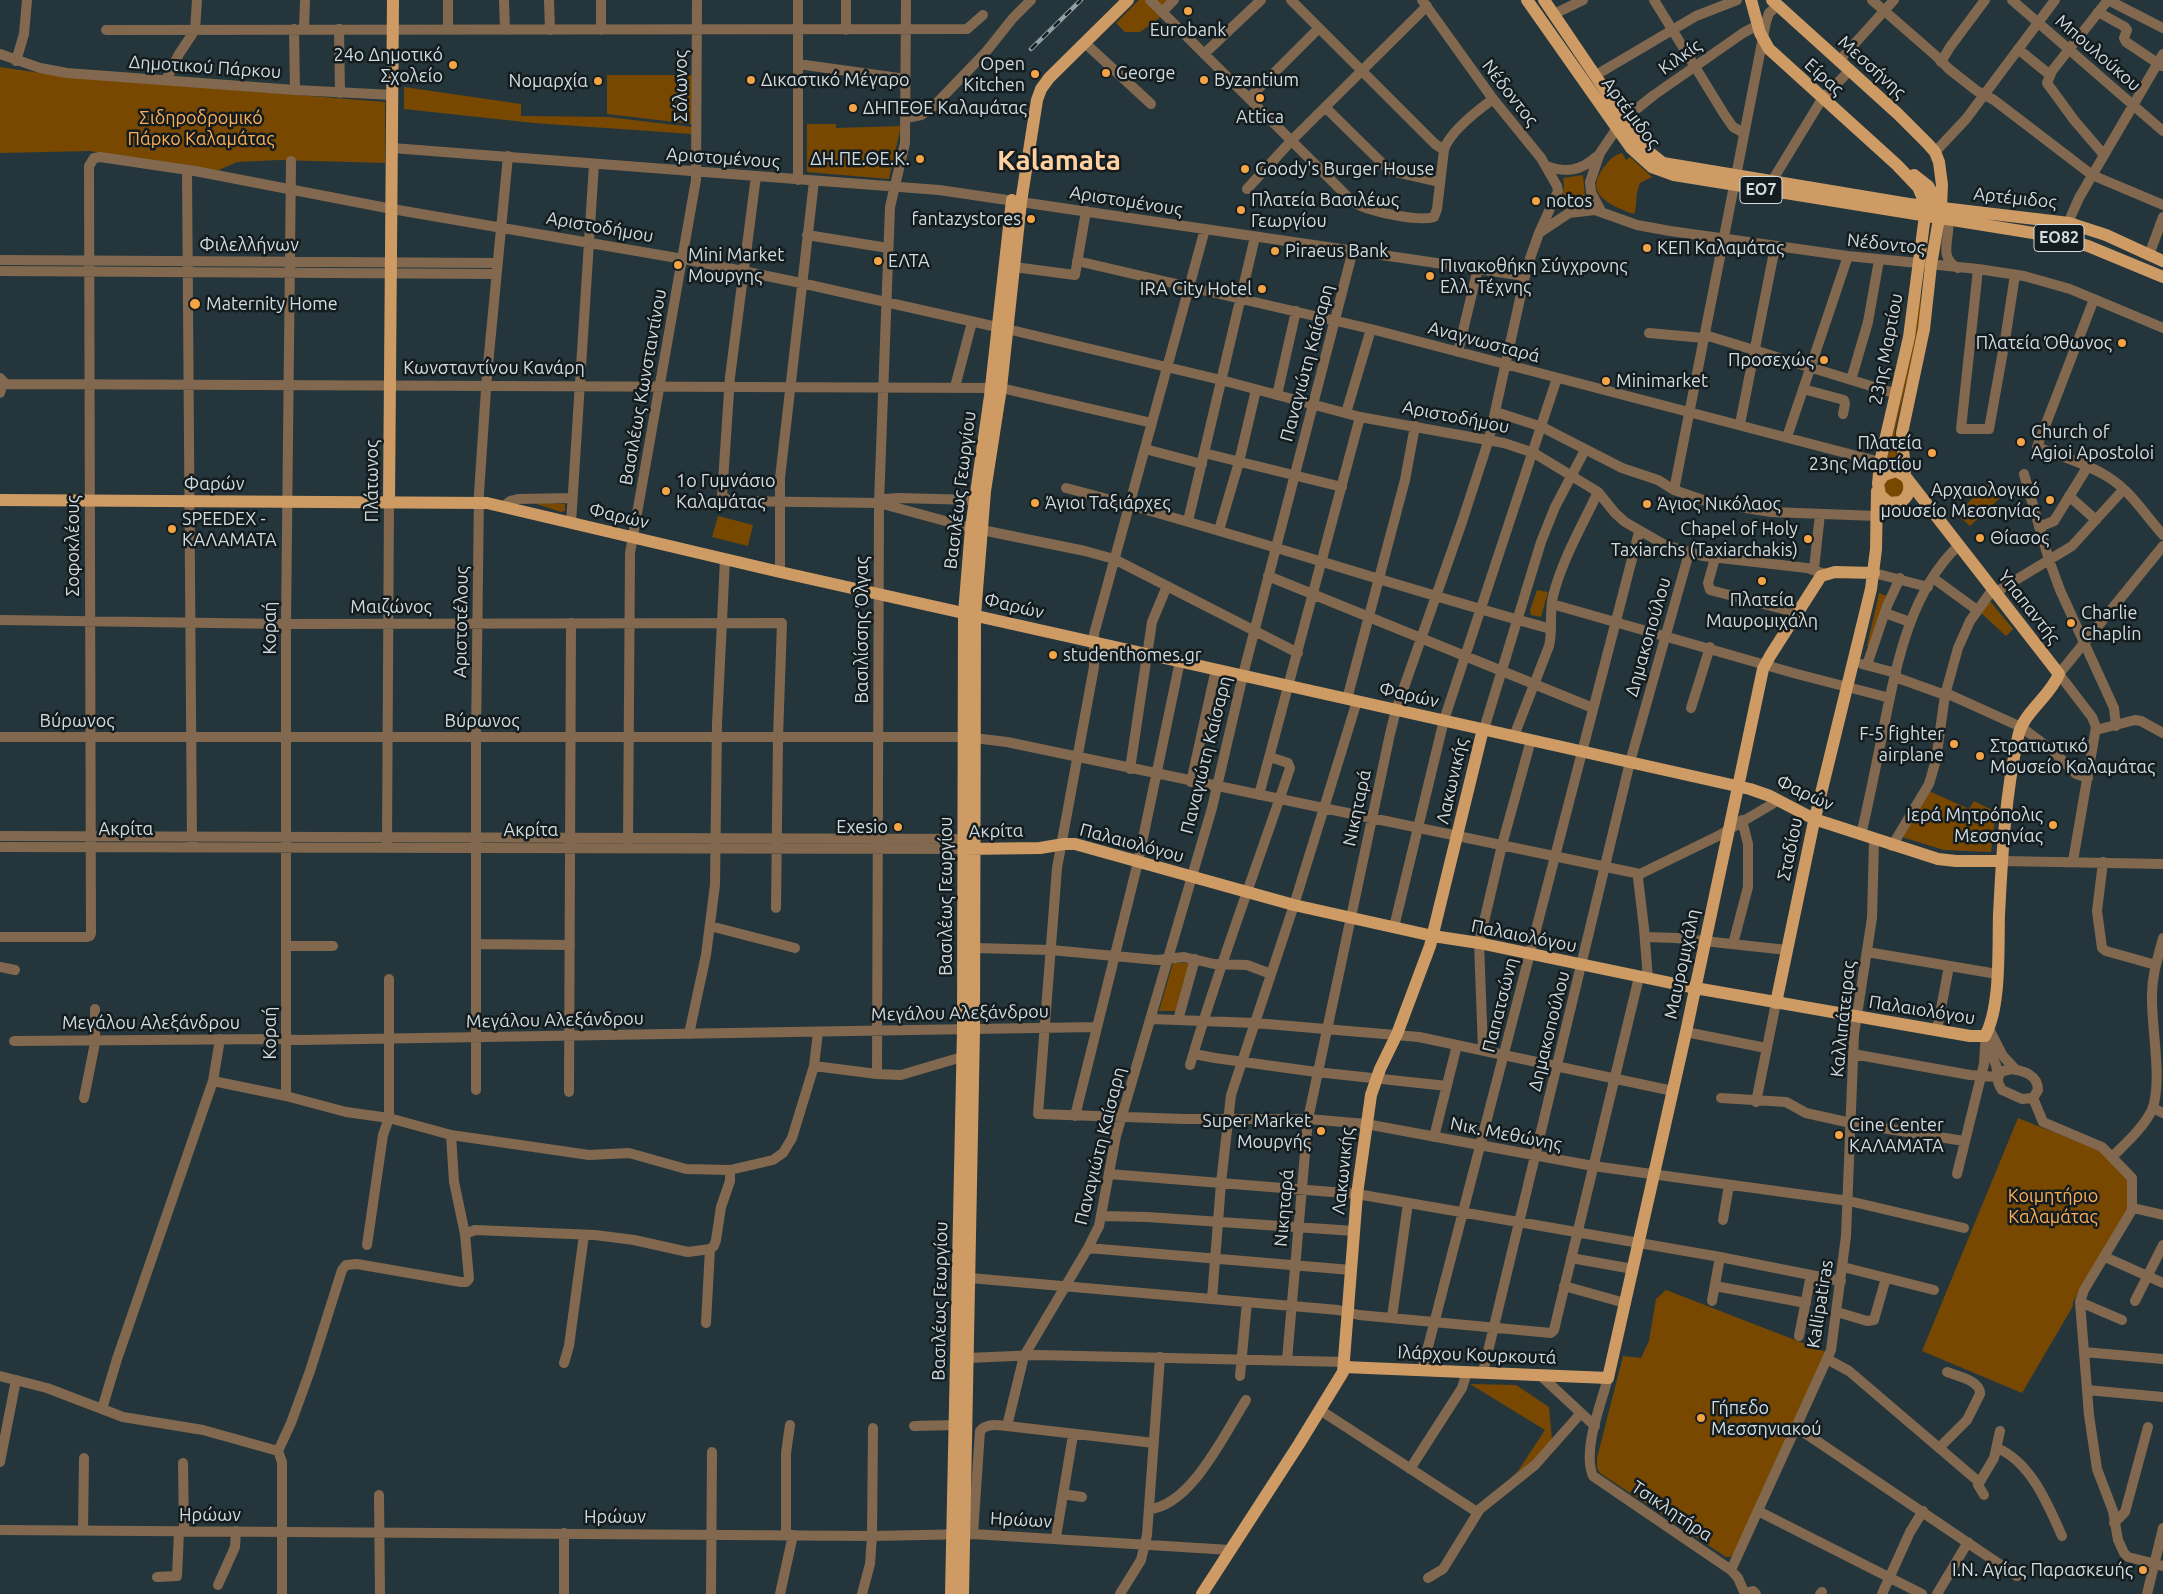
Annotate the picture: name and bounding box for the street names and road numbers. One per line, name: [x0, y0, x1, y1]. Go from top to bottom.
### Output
street label: Μπουλούκου: [2051, 10, 2145, 96]
street label: Μεσσήνης: [1834, 31, 1910, 103]
street label: Κιλκίς: [1654, 35, 1706, 79]
street label: Σόλωνος: [670, 50, 692, 122]
street label: Δημοτικού Πάρκου: [128, 51, 282, 83]
street label: Είρας: [1800, 54, 1848, 100]
street label: Νέδοντος: [1477, 55, 1543, 131]
street label: Αρτέμιδος: [1597, 73, 1665, 153]
street label: Αριστομένους: [666, 143, 780, 173]
road number: ΕΟ7: [1740, 176, 1782, 204]
street label: Αριστομένους: [1068, 181, 1184, 221]
street label: Αρτέμιδος: [1972, 183, 2058, 213]
street label: Αριστοδήμου: [545, 207, 655, 247]
road number: ΕΟ82: [2034, 224, 2084, 252]
street label: Νέδοντος: [1846, 229, 1926, 259]
street label: Φιλελλήνων: [199, 234, 299, 256]
street label: Παναγιώτη Καίσαρη: [1276, 282, 1338, 444]
street label: Βασιλέως Κωνσταντίνου: [615, 287, 671, 487]
street label: 23ης Μαρτίου: [1865, 291, 1907, 407]
street label: Αναγνωσταρά: [1426, 317, 1542, 367]
street label: Κωνσταντίνου Κανάρη: [403, 357, 585, 379]
street label: Αριστοδήμου: [1401, 396, 1511, 438]
street label: Βασιλέως Γεωργίου: [940, 410, 980, 570]
street label: Πλάτωνος: [361, 440, 383, 522]
street label: Φαρών: [184, 473, 244, 495]
street label: Σοφοκλέους: [62, 495, 84, 597]
street label: Φαρών: [587, 499, 651, 533]
street label: Βασιλίσσης Όλγας: [851, 556, 873, 704]
street label: Αριστοτέλους: [449, 566, 473, 678]
street label: Υπαπαντής: [1994, 566, 2064, 648]
street label: Δημακοπούλου: [1621, 575, 1675, 699]
street label: Φαρών: [982, 589, 1046, 623]
street label: Μαιζώνος: [350, 596, 432, 618]
street label: Κοραή: [259, 602, 281, 654]
street label: Παναγιώτη Καίσαρη: [1176, 674, 1236, 836]
street label: Φαρών: [1377, 678, 1441, 712]
street label: Βύρωνος: [40, 710, 114, 732]
street label: Βύρωνος: [445, 710, 519, 732]
street label: Λακωνικής: [1432, 736, 1472, 826]
street label: Νικηταρά: [1338, 768, 1376, 848]
street label: Φαρών: [1773, 770, 1837, 816]
street label: Σταδίου: [1773, 815, 1807, 883]
street label: Βασιλέως Γεωργίου: [935, 816, 957, 976]
street label: Ακρίτα: [99, 818, 153, 840]
street label: Ακρίτα: [504, 819, 558, 841]
street label: Παλαιολόγου: [1077, 819, 1187, 867]
street label: Ακρίτα: [968, 820, 1024, 842]
street label: Μαυρομιχάλη: [1660, 907, 1704, 1021]
street label: Παλαιολόγου: [1469, 915, 1579, 957]
street label: Παπατσώνη: [1478, 955, 1522, 1055]
street label: Καλλιπάτειρας: [1826, 960, 1860, 1078]
street label: Δημακοπούλου: [1524, 969, 1574, 1093]
street label: Παλαιολόγου: [1867, 991, 1977, 1029]
street label: Μεγάλου Αλεξάνδρου: [871, 1001, 1049, 1025]
street label: Κοραή: [259, 1007, 281, 1059]
street label: Μεγάλου Αλεξάνδρου: [466, 1008, 644, 1032]
street label: Μεγάλου Αλεξάνδρου: [62, 1012, 240, 1034]
street label: Παναγιώτη Καίσαρη: [1070, 1065, 1130, 1227]
street label: Νικ. Μεθώνης: [1448, 1113, 1564, 1155]
street label: Λακωνικής: [1328, 1126, 1358, 1216]
street label: Νικηταρά: [1270, 1168, 1298, 1248]
street label: Βασιλέως Γεωργίου: [928, 1221, 952, 1381]
street label: Kallipatiras: [1802, 1258, 1838, 1350]
street label: Ιλάρχου Κουρκουτά: [1397, 1341, 1557, 1369]
street label: Τσικλητήρα: [1627, 1476, 1717, 1546]
street label: Ηρώων: [179, 1504, 241, 1526]
street label: Ηρώων: [584, 1506, 646, 1528]
street label: Ηρώων: [989, 1508, 1053, 1532]

